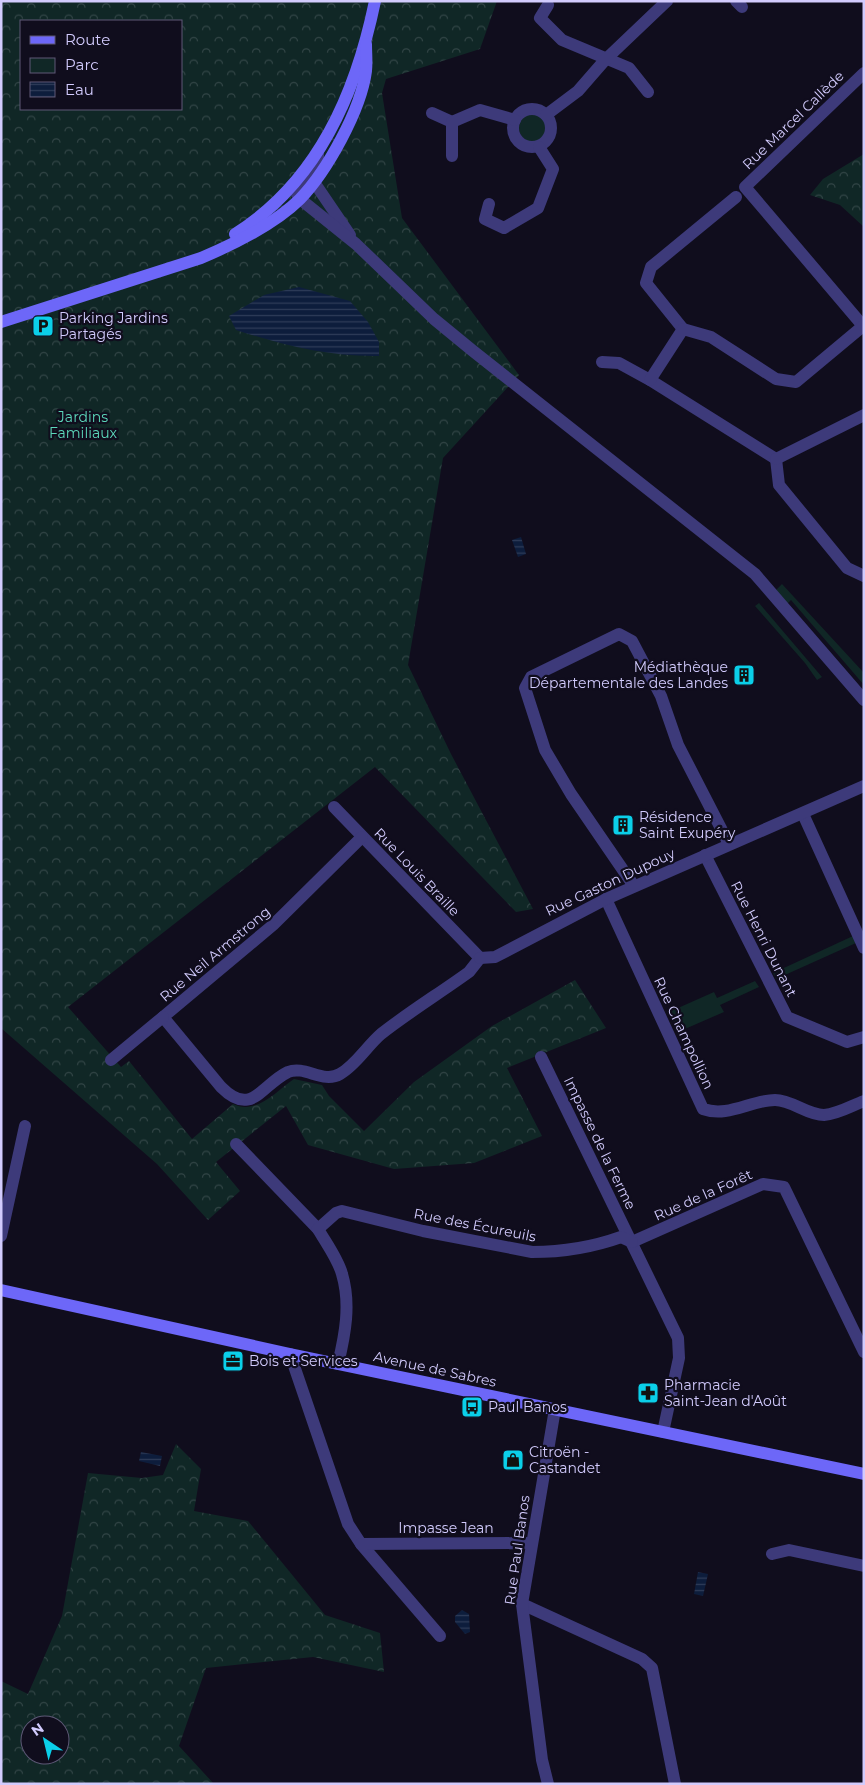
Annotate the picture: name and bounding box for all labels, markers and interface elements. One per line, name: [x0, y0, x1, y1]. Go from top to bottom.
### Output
legend: [20, 20, 182, 110]
text: Route: [65, 30, 110, 49]
text: Parc: [65, 55, 99, 74]
street label: Rue Marcel Callède: [738, 67, 848, 173]
text: Eau: [65, 80, 94, 99]
place label: Parking Jardins Partagés: [59, 309, 168, 343]
parking icon: Parking Jardins Partagés: [31, 314, 55, 338]
park label: Jardins Familiaux: [49, 408, 118, 442]
place label: Médiathèque Départementale des Landes: [529, 658, 728, 692]
building icon: Médiathèque Départementale des Landes: [732, 663, 756, 687]
place label: Résidence Saint Exupéry: [639, 808, 736, 842]
building icon: Résidence Saint Exupéry: [611, 813, 635, 837]
street label: Rue Louis Braille: [370, 824, 464, 920]
street label: Rue Gaston Dupouy: [542, 844, 678, 920]
street label: Rue Henri Dunant: [727, 878, 801, 1000]
street label: Rue Neil Armstrong: [156, 902, 274, 1006]
street label: Rue Champollion: [650, 974, 718, 1092]
street label: Impasse de la Ferme: [560, 1074, 640, 1212]
street label: Rue de la Forêt: [651, 1165, 755, 1225]
street label: Rue des Écureuils: [412, 1204, 538, 1246]
street label: Avenue de Sabres: [372, 1347, 498, 1391]
office icon: Bois et Services: [221, 1349, 245, 1373]
place label: Bois et Services: [249, 1352, 358, 1370]
place label: Pharmacie Saint-Jean d'Août: [664, 1376, 787, 1410]
pharmacy icon: Pharmacie Saint-Jean d'Août: [636, 1381, 660, 1405]
bus stop icon: Paul Banos: [460, 1395, 484, 1419]
place label: Paul Banos: [488, 1398, 567, 1416]
place label: Citroën - Castandet: [529, 1443, 601, 1477]
shop icon: Citroën - Castandet: [501, 1448, 525, 1472]
street label: Rue Paul Banos: [500, 1494, 534, 1606]
street label: Impasse Jean: [398, 1519, 494, 1537]
north arrow: [20, 1715, 70, 1765]
text: N: [28, 1719, 47, 1740]

